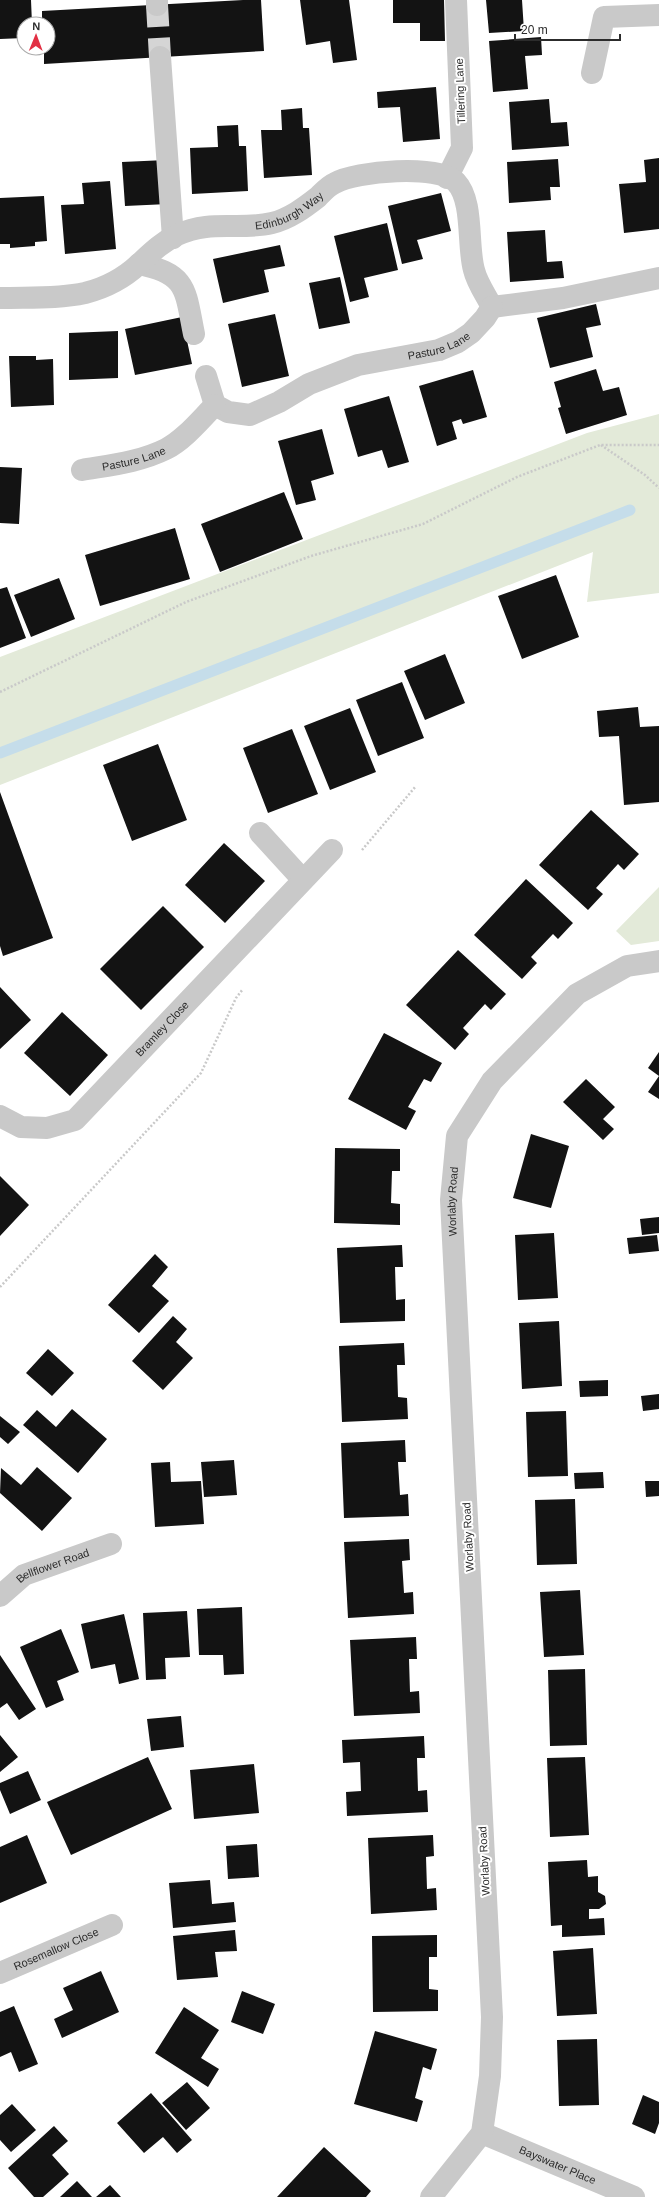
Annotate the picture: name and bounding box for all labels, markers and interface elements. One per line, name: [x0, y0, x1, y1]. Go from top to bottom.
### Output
north arrow: [16, 16, 56, 56]
scale bar: [515, 16, 620, 42]
text: N: [32, 20, 40, 32]
text: 20 m: [521, 23, 548, 37]
street label: Tillering Lane: [453, 58, 467, 124]
street label: Edinburgh Way: [254, 189, 326, 232]
street label: Pasture Lane: [407, 330, 472, 362]
street label: Pasture Lane: [101, 444, 167, 473]
street label: Bramley Close: [133, 999, 191, 1059]
street label: Worlaby Road: [445, 1166, 460, 1237]
street label: Worlaby Road: [460, 1502, 476, 1572]
street label: Bellflower Road: [14, 1546, 91, 1585]
street label: Worlaby Road: [476, 1826, 492, 1896]
street label: Rosemallow Close: [12, 1925, 100, 1972]
street label: Bayswater Place: [517, 2143, 598, 2186]

